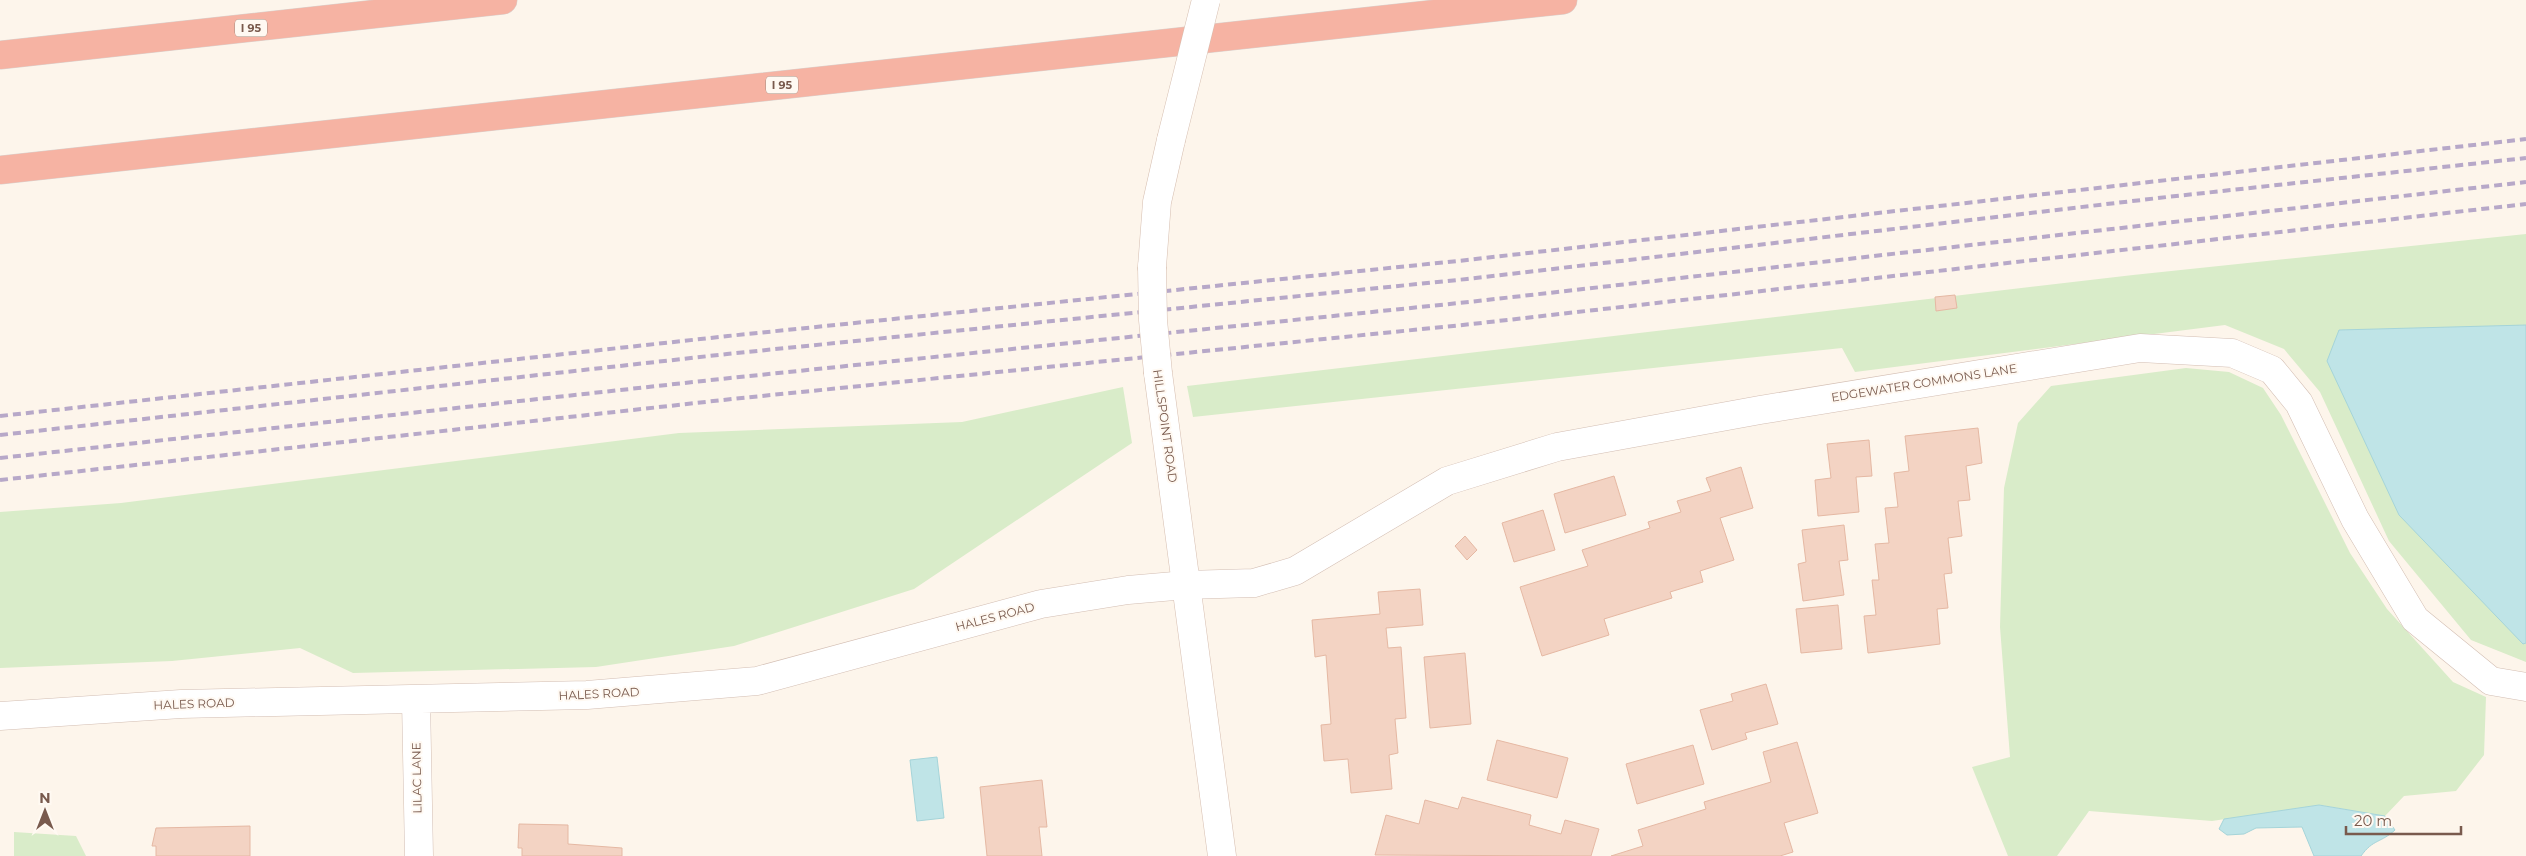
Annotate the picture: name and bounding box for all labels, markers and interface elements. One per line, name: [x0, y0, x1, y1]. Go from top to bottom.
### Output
road number: I 95: [235, 19, 267, 36]
road number: I 95: [766, 76, 798, 94]
street label: EDGEWATER COMMONS LANE: [1830, 360, 2018, 405]
street label: HILLSPOINT ROAD: [1150, 368, 1181, 484]
street label: HALES ROAD: [954, 599, 1036, 634]
street label: HALES ROAD: [558, 684, 640, 703]
street label: HALES ROAD: [153, 695, 235, 712]
street label: LILAC LANE: [408, 742, 425, 814]
north arrow: [20, 786, 70, 836]
text: N: [39, 789, 51, 807]
scale bar: [2346, 804, 2461, 836]
text: 20 m: [2354, 811, 2392, 830]

